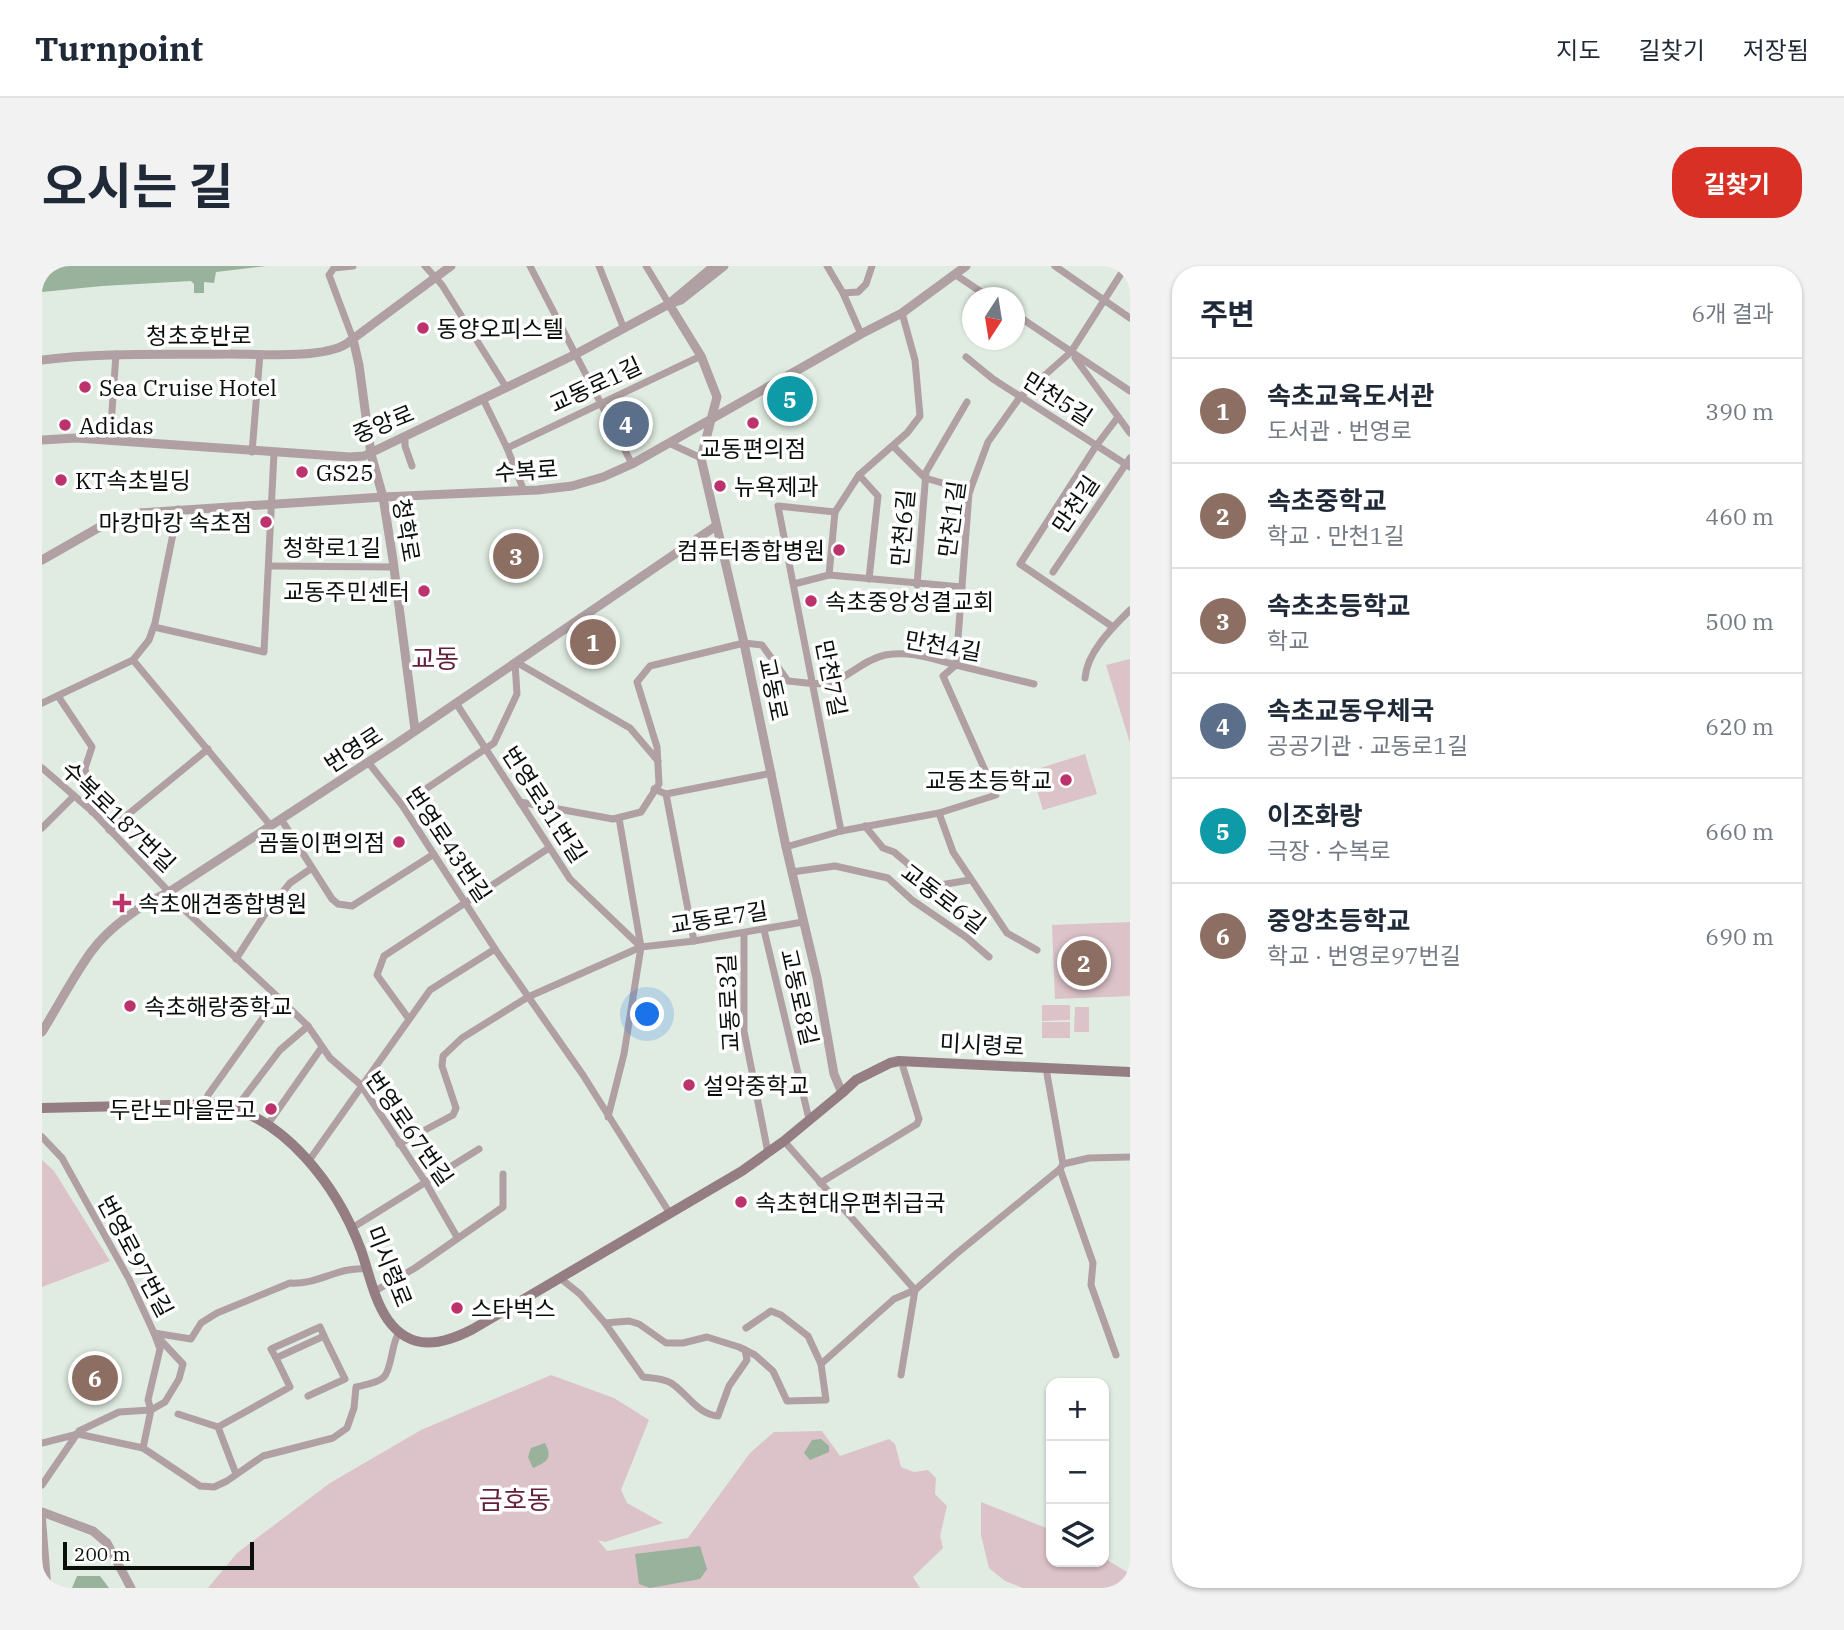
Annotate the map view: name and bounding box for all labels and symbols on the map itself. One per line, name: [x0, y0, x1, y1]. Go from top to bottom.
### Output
north arrow: [962, 287, 1025, 350]
place label: 동양오피스텔: [437, 313, 564, 343]
street label: 청초호반로: [146, 320, 252, 350]
marker: 동양오피스텔: [415, 320, 431, 336]
street label: 교동로1길: [544, 350, 646, 418]
street label: 만천5길: [1017, 364, 1099, 432]
place label: Sea Cruise Hotel: [99, 372, 277, 402]
pin: 5: [767, 373, 813, 425]
marker: Sea Cruise Hotel: [77, 379, 93, 395]
street label: 중앙로: [348, 397, 418, 449]
pin: 4: [603, 398, 649, 450]
place label: Adidas: [79, 410, 154, 440]
marker: 교동편의점: [745, 415, 761, 431]
marker: Adidas: [57, 417, 73, 433]
place label: 교동편의점: [700, 433, 806, 463]
street label: 수복로: [493, 453, 559, 487]
place label: GS25: [316, 457, 374, 487]
marker: GS25: [294, 464, 310, 480]
place label: KT속초빌딩: [75, 465, 191, 495]
street label: 만천길: [1045, 469, 1105, 539]
place label: 뉴욕제과: [734, 471, 819, 501]
marker: KT속초빌딩: [53, 472, 69, 488]
marker: 뉴욕제과: [712, 478, 728, 494]
street label: 만천1길: [931, 479, 971, 559]
street label: 만천6길: [884, 488, 920, 568]
street label: 청학로: [387, 496, 427, 564]
place label: 마캉마캉 속초점: [99, 507, 252, 537]
marker: 마캉마캉 속초점: [258, 514, 274, 530]
pin: 3: [493, 530, 539, 582]
street label: 청학로1길: [283, 532, 381, 562]
place label: 컴퓨터종합병원: [677, 535, 825, 565]
marker: 컴퓨터종합병원: [831, 542, 847, 558]
place label: 교동주민센터: [283, 576, 410, 606]
marker: 교동주민센터: [416, 583, 432, 599]
place label: 속초중앙성결교회: [825, 586, 994, 616]
marker: 속초중앙성결교회: [803, 593, 819, 609]
pin: 1: [570, 616, 616, 668]
street label: 만천4길: [902, 624, 984, 666]
street label: 만천7길: [810, 637, 854, 719]
district label: 교동: [411, 641, 459, 675]
street label: 교동로: [753, 655, 795, 723]
street label: 번영로: [318, 719, 388, 779]
street label: 번영로31번길: [496, 740, 594, 868]
street label: 수복로187번길: [56, 754, 182, 878]
place label: 교동초등학교: [925, 765, 1052, 795]
marker: 교동초등학교: [1058, 772, 1074, 788]
street label: 번영로43번길: [399, 780, 499, 908]
place label: 곰돌이편의점: [258, 827, 385, 857]
marker: 곰돌이편의점: [391, 834, 407, 850]
street label: 교동로6길: [896, 856, 992, 940]
place label: 속초애견종합병원: [138, 888, 307, 918]
marker: 속초애견종합병원: [112, 893, 132, 913]
street label: 교동로7길: [668, 894, 770, 940]
pin: 2: [1061, 937, 1107, 989]
street label: 교동로8길: [774, 946, 826, 1048]
street label: 교동로3길: [710, 953, 746, 1053]
place label: 속초해랑중학교: [144, 991, 292, 1021]
your location: [630, 997, 664, 1031]
marker: 속초해랑중학교: [122, 998, 138, 1014]
street label: 미시령로: [939, 1027, 1025, 1061]
street label: 번영로67번길: [359, 1065, 461, 1191]
place label: 설악중학교: [703, 1070, 809, 1100]
marker: 설악중학교: [681, 1077, 697, 1093]
place label: 두란노마을문고: [109, 1094, 257, 1124]
marker: 두란노마을문고: [263, 1101, 279, 1117]
place label: 속초현대우편취급국: [755, 1187, 945, 1217]
street label: 번영로97번길: [91, 1190, 181, 1322]
marker: 속초현대우편취급국: [733, 1194, 749, 1210]
street label: 미시령로: [360, 1221, 420, 1311]
place label: 스타벅스: [471, 1293, 556, 1323]
marker: 스타벅스: [449, 1300, 465, 1316]
pin: 6: [72, 1352, 118, 1404]
district label: 금호동: [479, 1482, 551, 1516]
scale bar: [63, 1539, 254, 1571]

